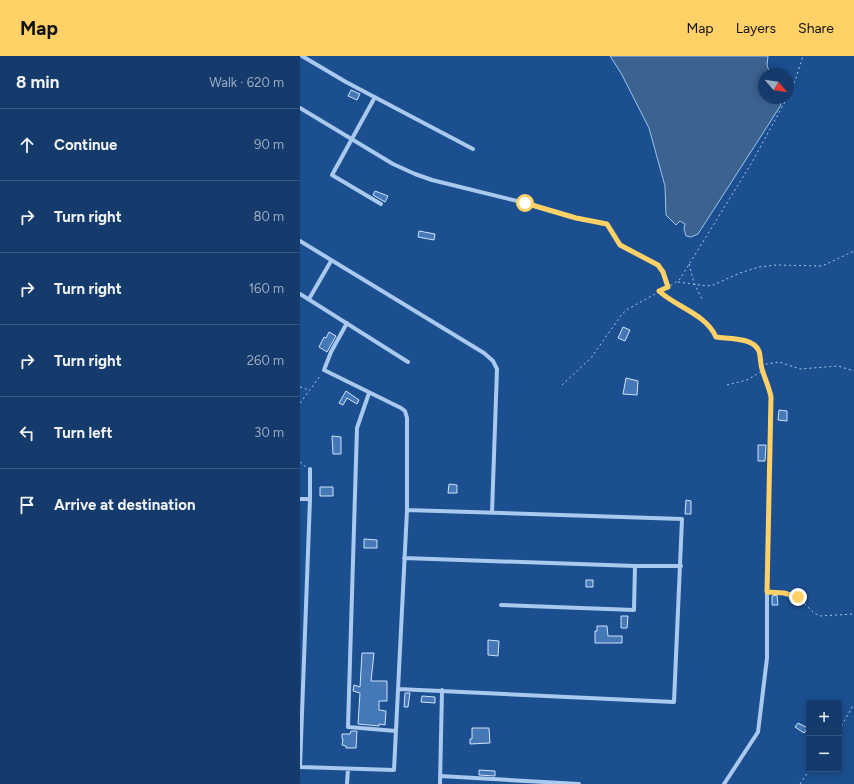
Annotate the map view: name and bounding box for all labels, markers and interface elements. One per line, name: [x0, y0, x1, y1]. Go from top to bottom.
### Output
text: Map: [20, 17, 58, 40]
text: Map: [686, 20, 714, 37]
text: Layers: [736, 20, 776, 37]
text: Share: [798, 20, 834, 37]
north arrow: [758, 68, 794, 104]
text: 8 min: [16, 72, 59, 92]
text: Walk · 620 m: [209, 75, 284, 90]
icon: ahead: [16, 134, 38, 156]
text: Continue: [54, 136, 117, 154]
text: 90 m: [254, 137, 284, 152]
route start: [516, 194, 534, 212]
icon: right: [16, 206, 38, 228]
text: Turn right: [54, 208, 122, 226]
text: 80 m: [253, 209, 284, 224]
icon: right: [16, 278, 38, 300]
text: Turn right: [54, 280, 122, 298]
text: 160 m: [249, 281, 284, 296]
icon: right: [16, 350, 38, 372]
text: Turn right: [54, 352, 122, 370]
text: 260 m: [247, 353, 284, 368]
icon: left: [16, 422, 38, 444]
text: Turn left: [54, 424, 112, 442]
text: 30 m: [254, 425, 284, 440]
icon: arrive: [16, 494, 38, 516]
text: Arrive at destination: [54, 496, 195, 514]
route end: [789, 588, 807, 606]
map controls: [806, 700, 842, 772]
button: +: [806, 700, 842, 736]
button: −: [806, 736, 842, 772]

